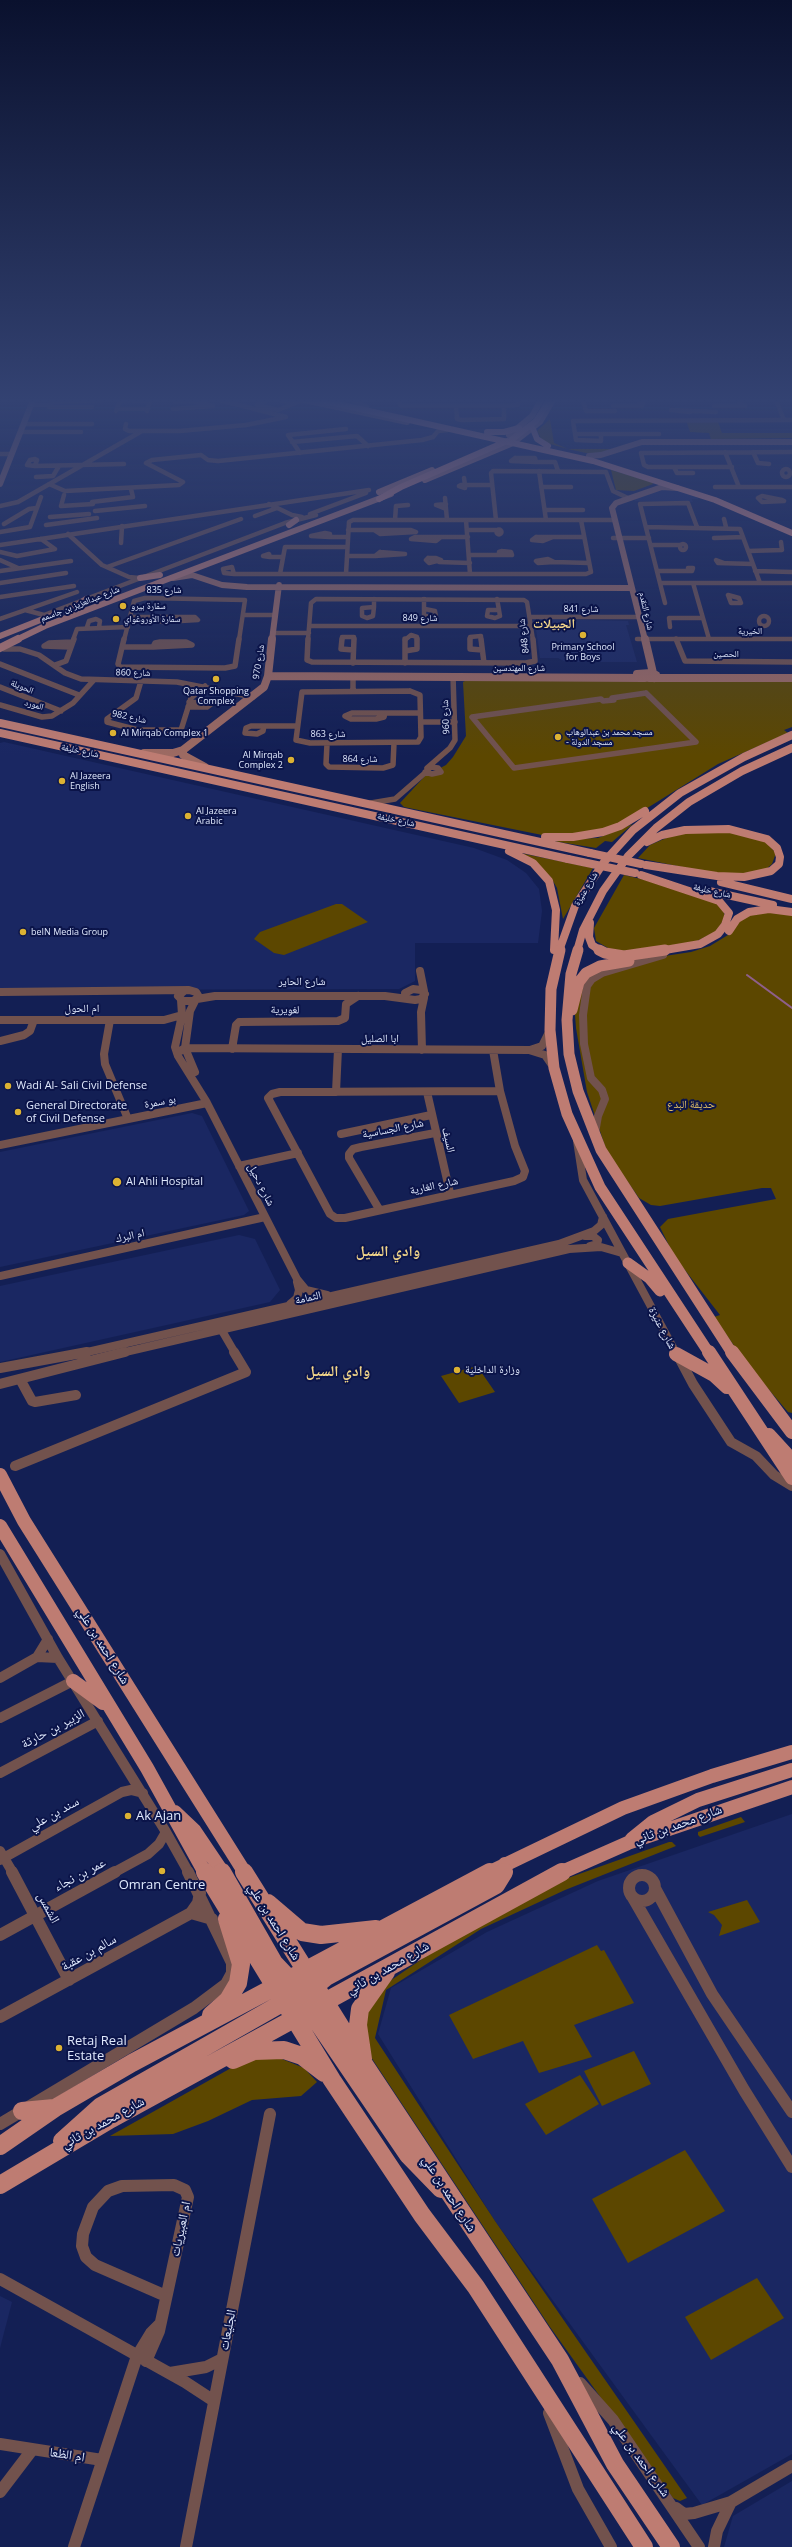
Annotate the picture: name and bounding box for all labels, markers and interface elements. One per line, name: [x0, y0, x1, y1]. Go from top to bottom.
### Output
street label: شارع عبدالعزيز بن جاسمم: [39, 584, 121, 624]
street label: شارع 835: [147, 585, 181, 595]
street label: شارع التقدم: [636, 591, 656, 631]
marker: سفارة بيرو: [118, 601, 128, 611]
place label: سفارة بيرو: [131, 601, 166, 611]
street label: شارع 841: [564, 604, 598, 614]
street label: شارع 849: [403, 613, 437, 623]
marker: سفارة الأوروغواي: [111, 614, 121, 624]
place label: سفارة الأوروغواي: [124, 614, 180, 624]
district label: الجبيلات: [533, 616, 575, 632]
street label: شارع 848: [517, 618, 531, 654]
street label: الخيرية: [738, 626, 762, 636]
marker: Primary School for Boys: [578, 630, 588, 640]
place label: Primary School for Boys: [551, 642, 615, 663]
street label: شارع 970: [251, 644, 267, 680]
street label: الحصين: [713, 649, 739, 659]
street label: شارع المهندسين: [493, 663, 545, 673]
street label: شارع 860: [115, 667, 151, 679]
marker: Qatar Shopping Complex: [211, 674, 221, 684]
street label: الحويلة: [9, 678, 35, 696]
place label: Qatar Shopping Complex: [183, 686, 249, 707]
street label: المورد: [23, 697, 45, 713]
street label: شارع 960: [440, 699, 452, 735]
street label: شارع 982: [111, 708, 147, 726]
place label: مسجد محمد بن عبدالوهاب - مسجد الدولة: [566, 727, 653, 748]
marker: Al Mirqab Complex 1: [108, 728, 118, 738]
place label: Al Mirqab Complex 1: [121, 728, 208, 738]
street label: شارع 863: [311, 729, 345, 739]
marker: مسجد محمد بن عبدالوهاب - مسجد الدولة: [553, 732, 563, 742]
street label: شارع خليفة: [60, 742, 100, 760]
place label: Al Mirqab Complex 2: [239, 750, 283, 771]
street label: شارع 864: [343, 754, 377, 764]
marker: Al Mirqab Complex 2: [286, 755, 296, 765]
place label: Al Jazeera English: [70, 771, 111, 792]
marker: Al Jazeera English: [57, 776, 67, 786]
place label: Al Jazeera Arabic: [196, 806, 237, 827]
marker: Al Jazeera Arabic: [183, 811, 193, 821]
street label: شارع خليفة: [376, 811, 416, 829]
street label: شارع عنيزة: [572, 870, 600, 908]
street label: شارع خليفة: [692, 881, 732, 901]
marker: beIN Media Group: [18, 927, 28, 937]
place label: beIN Media Group: [31, 927, 108, 937]
street label: شارع الحاير: [278, 975, 326, 989]
street label: ام الحول: [65, 1002, 99, 1016]
street label: لغويرية: [270, 1003, 300, 1017]
street label: ابا الصليل: [361, 1032, 399, 1046]
place label: Wadi Al- Sali Civil Defense: [16, 1079, 147, 1093]
marker: Wadi Al- Sali Civil Defense: [3, 1081, 13, 1091]
street label: بو سمرة: [143, 1092, 177, 1112]
park label: حديقة البدع: [667, 1098, 715, 1112]
place label: General Directorate of Civil Defense: [26, 1099, 127, 1125]
marker: General Directorate of Civil Defense: [13, 1107, 23, 1117]
street label: شارع الجساسية: [361, 1117, 425, 1141]
street label: السيف: [439, 1126, 457, 1154]
street label: شارع دحيل: [245, 1162, 277, 1208]
street label: شارع الغارية: [409, 1174, 459, 1198]
place label: Al Ahli Hospital: [126, 1175, 203, 1189]
marker: Al Ahli Hospital: [111, 1176, 123, 1188]
street label: ام البرك: [114, 1226, 146, 1246]
district label: وادي السيل: [356, 1243, 420, 1261]
street label: الثمامة: [294, 1289, 322, 1307]
street label: شارع عنيزة: [646, 1305, 678, 1351]
district label: وادي السيل: [306, 1363, 370, 1381]
place label: وزارة الداخلية: [465, 1363, 520, 1377]
marker: وزارة الداخلية: [452, 1365, 462, 1375]
street label: شارع احمد بن علي: [73, 1605, 133, 1687]
street label: الزبير بن حارثة: [19, 1706, 87, 1752]
street label: سند بن علي: [26, 1794, 82, 1834]
street label: شارع محمد بن ثاني: [632, 1802, 724, 1848]
place label: Ak Ajan: [136, 1808, 181, 1824]
marker: Ak Ajan: [123, 1811, 133, 1821]
street label: عمر بن نجاء: [51, 1855, 109, 1895]
marker: Omran Centre: [157, 1866, 167, 1876]
place label: Omran Centre: [119, 1877, 205, 1893]
street label: شارع احمد بن علي: [244, 1881, 304, 1963]
street label: الشمس: [33, 1890, 63, 1926]
street label: سالم بن عقبة: [59, 1931, 119, 1975]
street label: شارع محمد بن ثاني: [344, 1938, 432, 1998]
place label: Retaj Real Estate: [67, 2033, 127, 2064]
marker: Retaj Real Estate: [54, 2043, 64, 2053]
street label: شارع محمد بن ثاني: [59, 2094, 147, 2152]
street label: شارع احمد بن علي: [419, 2153, 479, 2235]
street label: ام العبيريات: [168, 2200, 194, 2258]
street label: الجليعات: [216, 2308, 240, 2352]
street label: شارع احمد بن علي: [609, 2420, 673, 2500]
street label: ام الظعا: [48, 2445, 86, 2465]

